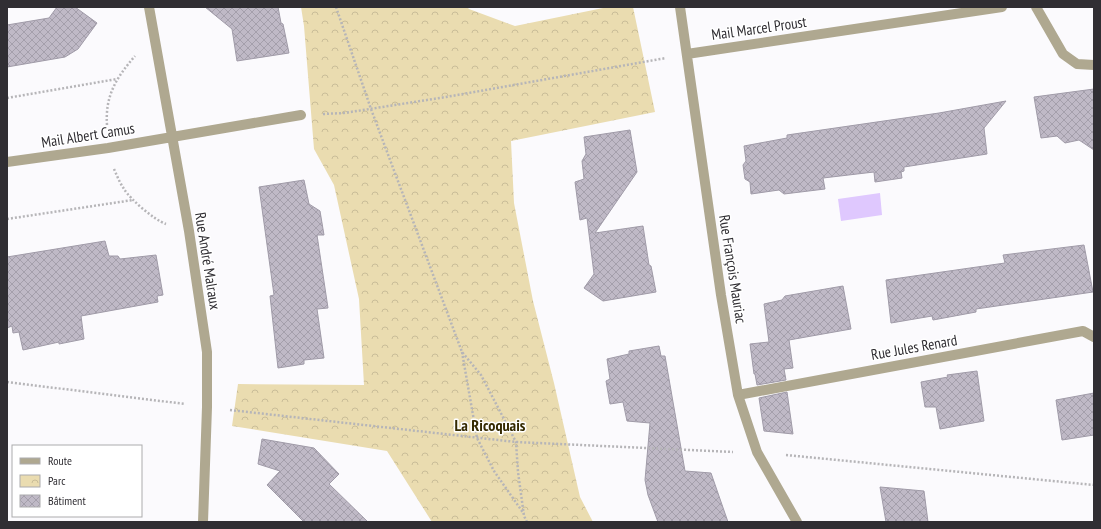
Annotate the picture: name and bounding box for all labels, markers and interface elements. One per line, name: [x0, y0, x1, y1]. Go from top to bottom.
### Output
street label: Mail Marcel Proust: [710, 12, 808, 44]
street label: Mail Albert Camus: [40, 118, 136, 152]
street label: Rue André Malraux: [191, 211, 225, 311]
street label: Rue François Mauriac: [715, 213, 751, 325]
street label: Rue Jules Renard: [869, 330, 959, 364]
district label: La Ricoquais: [455, 415, 526, 435]
legend: [12, 445, 142, 517]
text: Route: [48, 453, 72, 468]
text: Parc: [48, 473, 66, 488]
text: Bâtiment: [48, 493, 86, 508]

